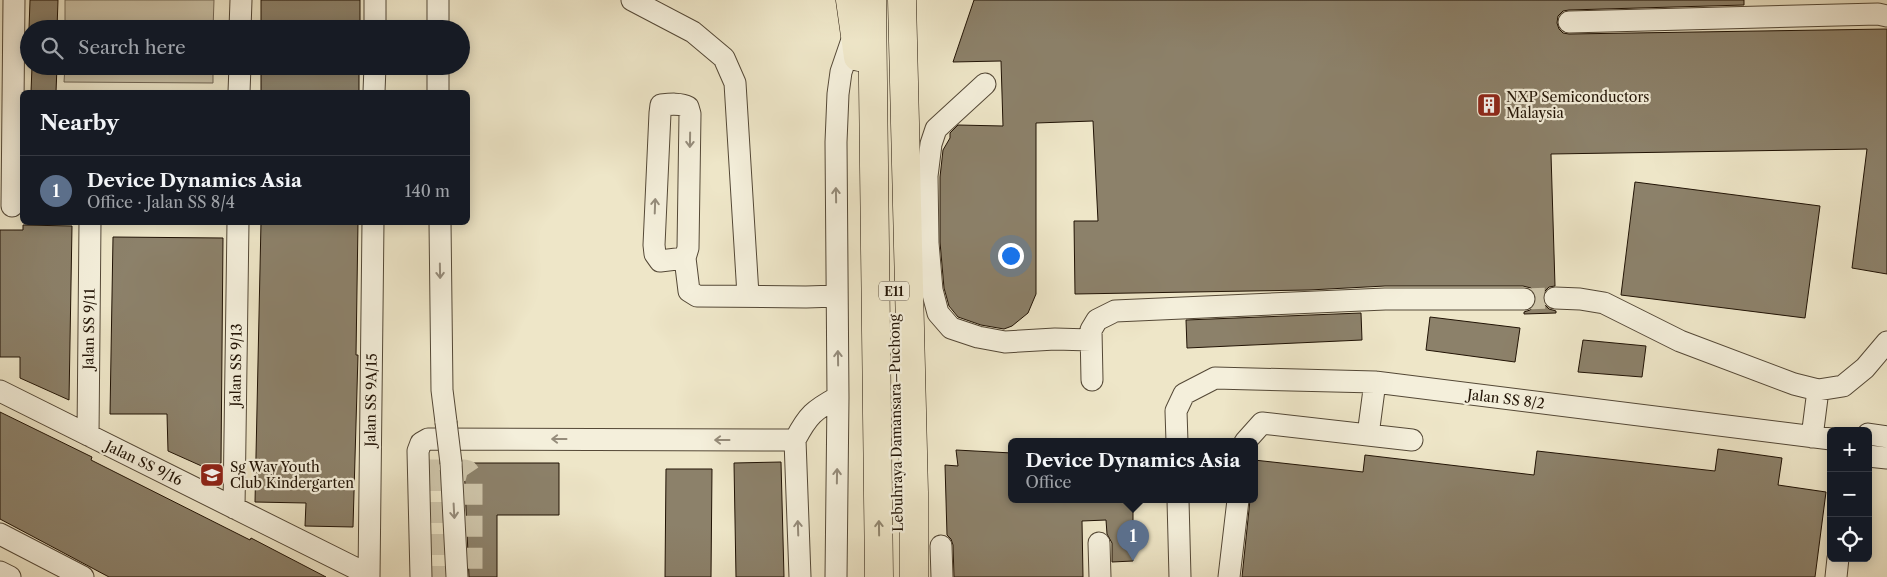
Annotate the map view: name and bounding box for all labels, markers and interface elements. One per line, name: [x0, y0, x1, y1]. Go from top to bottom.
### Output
search box: [20, 20, 470, 75]
icon: search: [38, 34, 66, 62]
text: Search here: [78, 36, 186, 59]
place label: NXP Semiconductors Malaysia: [1506, 88, 1649, 122]
building icon: NXP Semiconductors Malaysia: [1476, 92, 1502, 118]
text: Nearby: [40, 110, 119, 135]
one-way arrow: [685, 132, 695, 148]
text: Device Dynamics Asia: [87, 169, 302, 192]
text: 1: [52, 181, 60, 201]
text: 140 m: [405, 181, 450, 201]
one-way arrow: [831, 188, 841, 204]
text: Office · Jalan SS 8/4: [87, 192, 235, 212]
one-way arrow: [650, 198, 660, 214]
your location: [998, 243, 1024, 269]
one-way arrow: [435, 262, 445, 279]
road number: E11: [879, 282, 909, 300]
street label: Jalan SS 9/11: [79, 288, 99, 372]
street label: Lebuhraya Damansara–Puchong: [885, 313, 907, 532]
street label: Jalan SS 9/13: [226, 323, 246, 409]
one-way arrow: [833, 350, 843, 366]
street label: Jalan SS 9A/15: [361, 353, 381, 449]
street label: Jalan SS 8/2: [1464, 385, 1546, 413]
map controls: [1827, 427, 1872, 562]
button: +: [1827, 427, 1872, 472]
one-way arrow: [551, 434, 568, 444]
one-way arrow: [714, 435, 730, 445]
street label: Jalan SS 9/16: [101, 436, 186, 489]
popup: [1008, 438, 1258, 503]
text: Device Dynamics Asia: [1025, 449, 1241, 472]
place label: Sg Way Youth Club Kindergarten: [230, 458, 354, 492]
school or university icon: Sg Way Youth Club Kindergarten: [199, 462, 225, 488]
one-way arrow: [832, 468, 842, 484]
text: Office: [1025, 472, 1072, 492]
button: −: [1827, 472, 1872, 517]
one-way arrow: [449, 503, 458, 519]
button: locate: [1827, 517, 1872, 562]
pin: 1: [1117, 520, 1149, 561]
one-way arrow: [793, 521, 803, 537]
one-way arrow: [874, 521, 884, 537]

